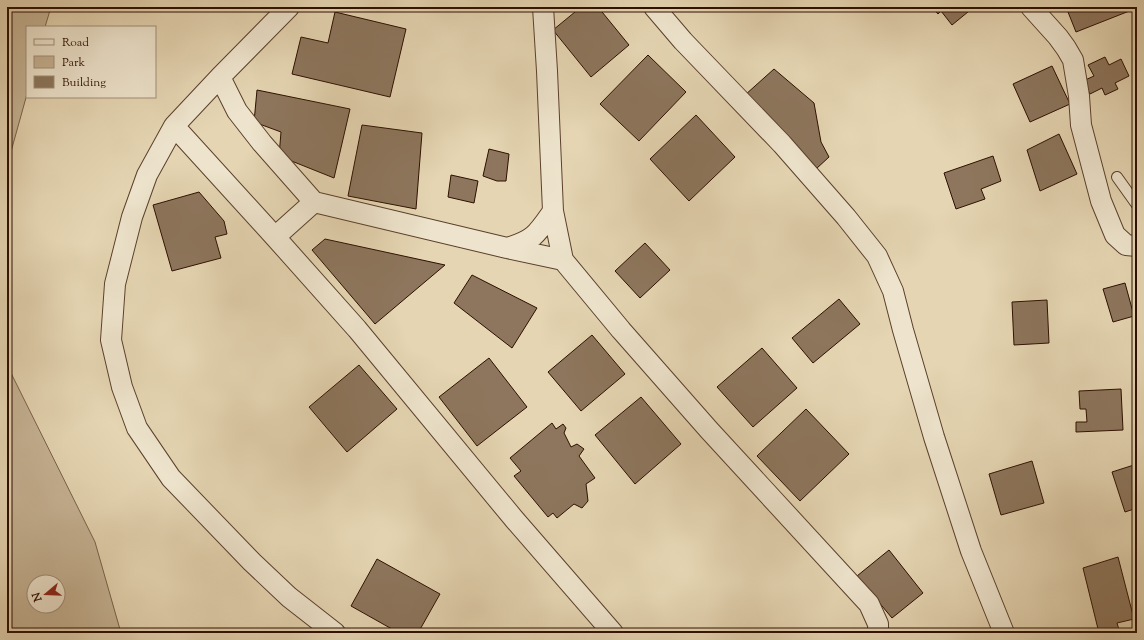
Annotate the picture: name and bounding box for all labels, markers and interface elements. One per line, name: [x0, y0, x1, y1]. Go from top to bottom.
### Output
legend: [26, 26, 156, 98]
text: Road: [62, 34, 89, 52]
text: Park: [62, 54, 85, 72]
text: Building: [62, 74, 106, 92]
north arrow: [26, 574, 66, 614]
text: N: [28, 590, 47, 605]

